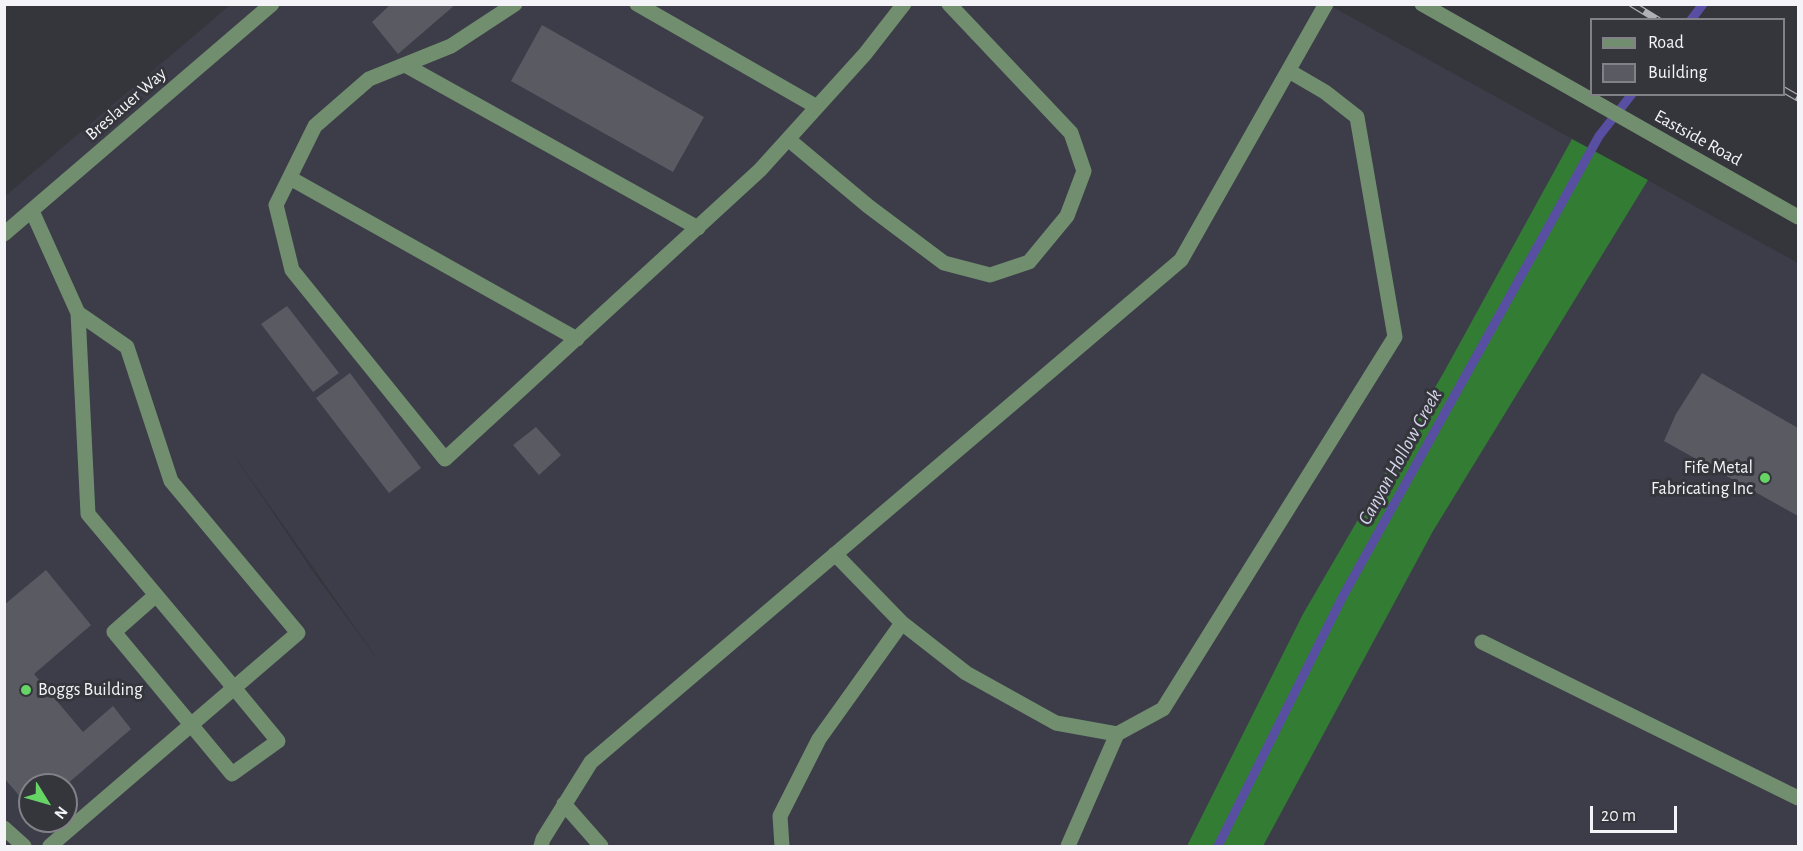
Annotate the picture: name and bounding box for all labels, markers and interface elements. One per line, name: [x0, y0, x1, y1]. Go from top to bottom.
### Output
legend: [1590, 18, 1785, 96]
text: Road: [1648, 34, 1684, 52]
street label: Breslauer Way: [81, 63, 171, 145]
text: Building: [1648, 64, 1707, 82]
street label: Eastside Road: [1651, 105, 1745, 171]
water label: Canyon Hollow Creek: [1353, 385, 1447, 529]
place label: Fife Metal Fabricating Inc: [1651, 457, 1753, 500]
marker: Fife Metal Fabricating Inc: [1758, 471, 1772, 485]
place label: Boggs Building: [38, 679, 143, 701]
marker: Boggs Building: [19, 683, 33, 697]
north arrow: [18, 773, 78, 833]
scale bar: [1593, 794, 1680, 832]
text: N: [51, 803, 71, 822]
text: 20 m: [1601, 807, 1636, 825]

